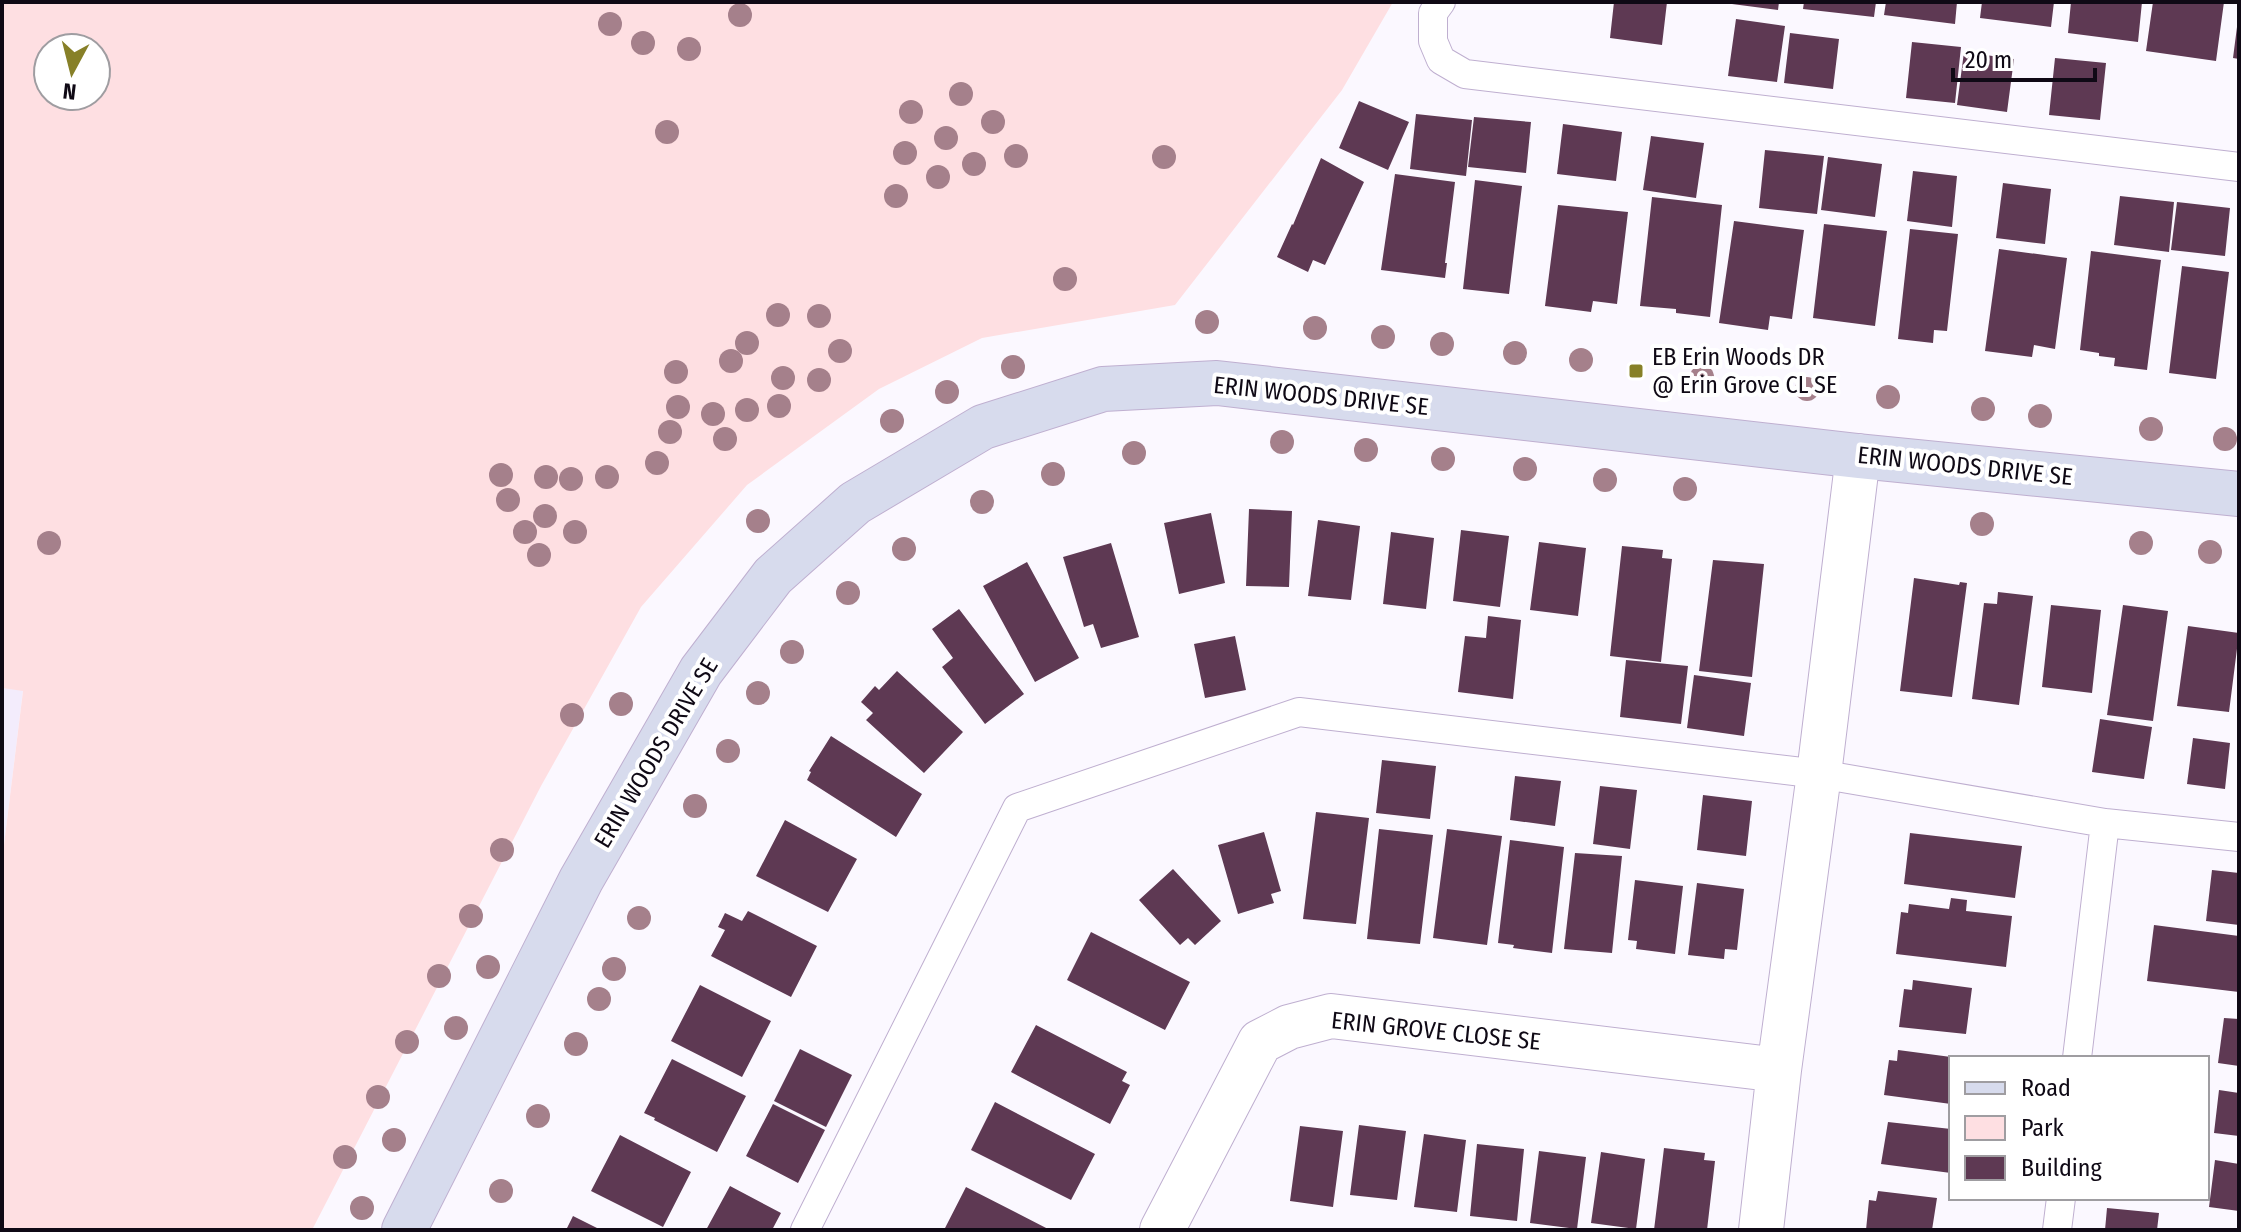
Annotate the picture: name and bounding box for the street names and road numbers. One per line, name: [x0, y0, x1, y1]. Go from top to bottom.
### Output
street label: ERIN WOODS DRIVE SE: [1212, 371, 1430, 421]
street label: ERIN WOODS DRIVE SE: [1856, 441, 2074, 491]
street label: ERIN WOODS DRIVE SE: [588, 653, 724, 853]
street label: ERIN GROVE CLOSE SE: [1330, 1006, 1542, 1056]

